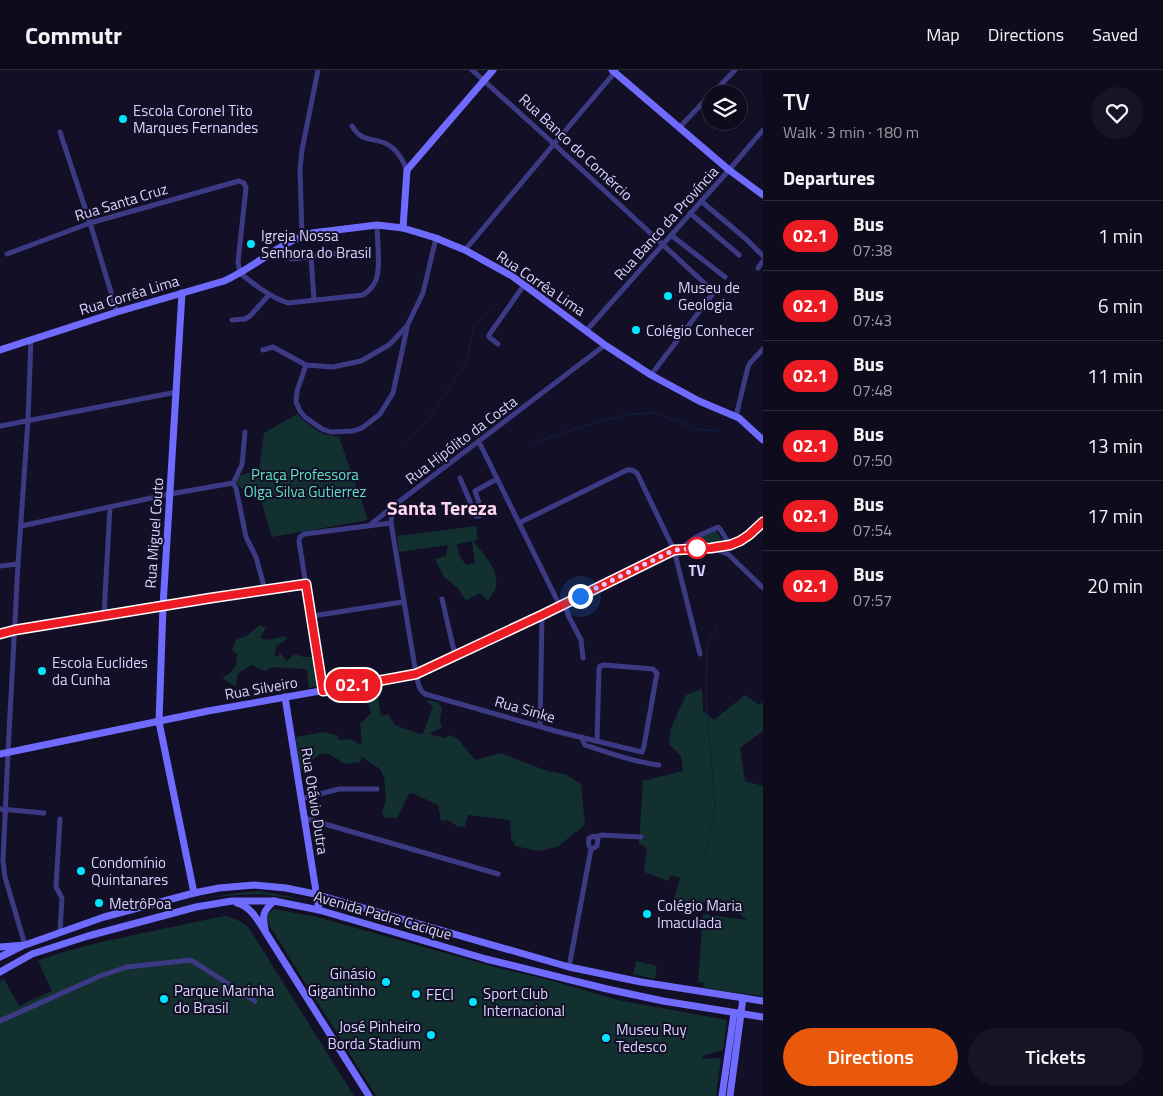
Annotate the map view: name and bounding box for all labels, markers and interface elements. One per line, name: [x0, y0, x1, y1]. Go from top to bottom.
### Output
text: Commutr: [25, 17, 122, 53]
text: Map: [926, 21, 960, 48]
text: Directions: [988, 21, 1064, 48]
text: Saved: [1092, 21, 1138, 48]
text: TV: [783, 83, 810, 119]
map controls: [702, 85, 747, 130]
button: layers: [702, 85, 747, 130]
button: heart: [1091, 87, 1143, 139]
street label: Rua Banco do Comércio: [514, 88, 638, 206]
place label: Escola Coronel Tito Marques Fernandes: [133, 99, 258, 139]
marker: Escola Coronel Tito Marques Fernandes: [117, 113, 129, 125]
text: Walk · 3 min · 180 m: [783, 120, 919, 144]
street label: Rua Banco da Província: [608, 160, 724, 285]
text: Departures: [783, 163, 875, 192]
street label: Rua Santa Cruz: [72, 177, 170, 227]
text: Bus: [853, 209, 884, 238]
text: 1 min: [1098, 221, 1143, 250]
text: 02.1: [793, 222, 828, 249]
place label: Igreja Nossa Senhora do Brasil: [261, 224, 372, 264]
marker: Igreja Nossa Senhora do Brasil: [245, 238, 257, 250]
text: 07:38: [853, 238, 892, 262]
street label: Rua Corrêa Lima: [492, 245, 591, 322]
street label: Rua Corrêa Lima: [76, 269, 182, 321]
place label: Museu de Geologia: [678, 276, 740, 316]
text: Bus: [853, 279, 884, 308]
marker: Museu de Geologia: [662, 290, 674, 302]
text: 6 min: [1098, 291, 1143, 320]
text: 02.1: [793, 292, 828, 319]
text: 07:43: [853, 308, 892, 332]
place label: Colégio Conhecer: [646, 319, 754, 342]
marker: Colégio Conhecer: [630, 324, 642, 336]
text: Bus: [853, 349, 884, 378]
text: 11 min: [1087, 361, 1143, 390]
text: 02.1: [793, 362, 828, 389]
text: 07:48: [853, 378, 892, 402]
street label: Rua Hipólito da Costa: [400, 390, 522, 490]
text: Bus: [853, 419, 884, 448]
text: 13 min: [1087, 431, 1143, 460]
text: 02.1: [793, 432, 828, 459]
text: 07:50: [853, 448, 892, 472]
park label: Praça Professora Olga Silva Gutierrez: [244, 463, 366, 503]
street label: Rua Miguel Couto: [139, 477, 169, 589]
text: Bus: [853, 489, 884, 518]
district label: Santa Tereza: [387, 492, 497, 523]
text: 17 min: [1087, 501, 1143, 530]
text: 02.1: [793, 502, 828, 529]
text: 07:54: [853, 518, 892, 542]
marker: TV: [686, 537, 708, 559]
place label: TV: [689, 559, 705, 582]
text: Bus: [853, 559, 884, 588]
text: 20 min: [1087, 571, 1143, 600]
text: 02.1: [793, 572, 828, 599]
your location: [568, 584, 593, 609]
text: 07:57: [853, 588, 892, 612]
place label: Escola Euclides da Cunha: [52, 651, 148, 691]
marker: Escola Euclides da Cunha: [36, 665, 48, 677]
line badge: 02.1: [318, 669, 388, 701]
street label: Rua Silveiro: [223, 670, 299, 706]
text: 02.1: [336, 671, 370, 698]
street label: Rua Sinke: [492, 689, 558, 729]
street label: Rua Otávio Dutra: [295, 746, 335, 857]
place label: Condomínio Quintanares: [91, 851, 168, 891]
marker: Condomínio Quintanares: [75, 865, 87, 877]
street label: Avenida Padre Cacique: [311, 884, 455, 946]
place label: MetrôPoa: [109, 892, 172, 915]
place label: Colégio Maria Imaculada: [657, 894, 743, 934]
marker: MetrôPoa: [93, 897, 105, 909]
marker: Colégio Maria Imaculada: [641, 908, 653, 920]
place label: Ginásio Gigantinho: [308, 962, 376, 1002]
marker: Ginásio Gigantinho: [380, 976, 392, 988]
place label: Parque Marinha do Brasil: [174, 979, 275, 1019]
place label: Sport Club Internacional: [483, 982, 565, 1022]
place label: FECI: [426, 983, 454, 1006]
marker: FECI: [410, 988, 422, 1000]
marker: Parque Marinha do Brasil: [158, 993, 170, 1005]
marker: Sport Club Internacional: [467, 996, 479, 1008]
place label: José Pinheiro Borda Stadium: [328, 1015, 421, 1055]
place label: Museu Ruy Tedesco: [616, 1018, 687, 1058]
button: Directions: [783, 1028, 958, 1086]
button: Tickets: [968, 1028, 1143, 1086]
marker: José Pinheiro Borda Stadium: [425, 1029, 437, 1041]
marker: Museu Ruy Tedesco: [600, 1032, 612, 1044]

